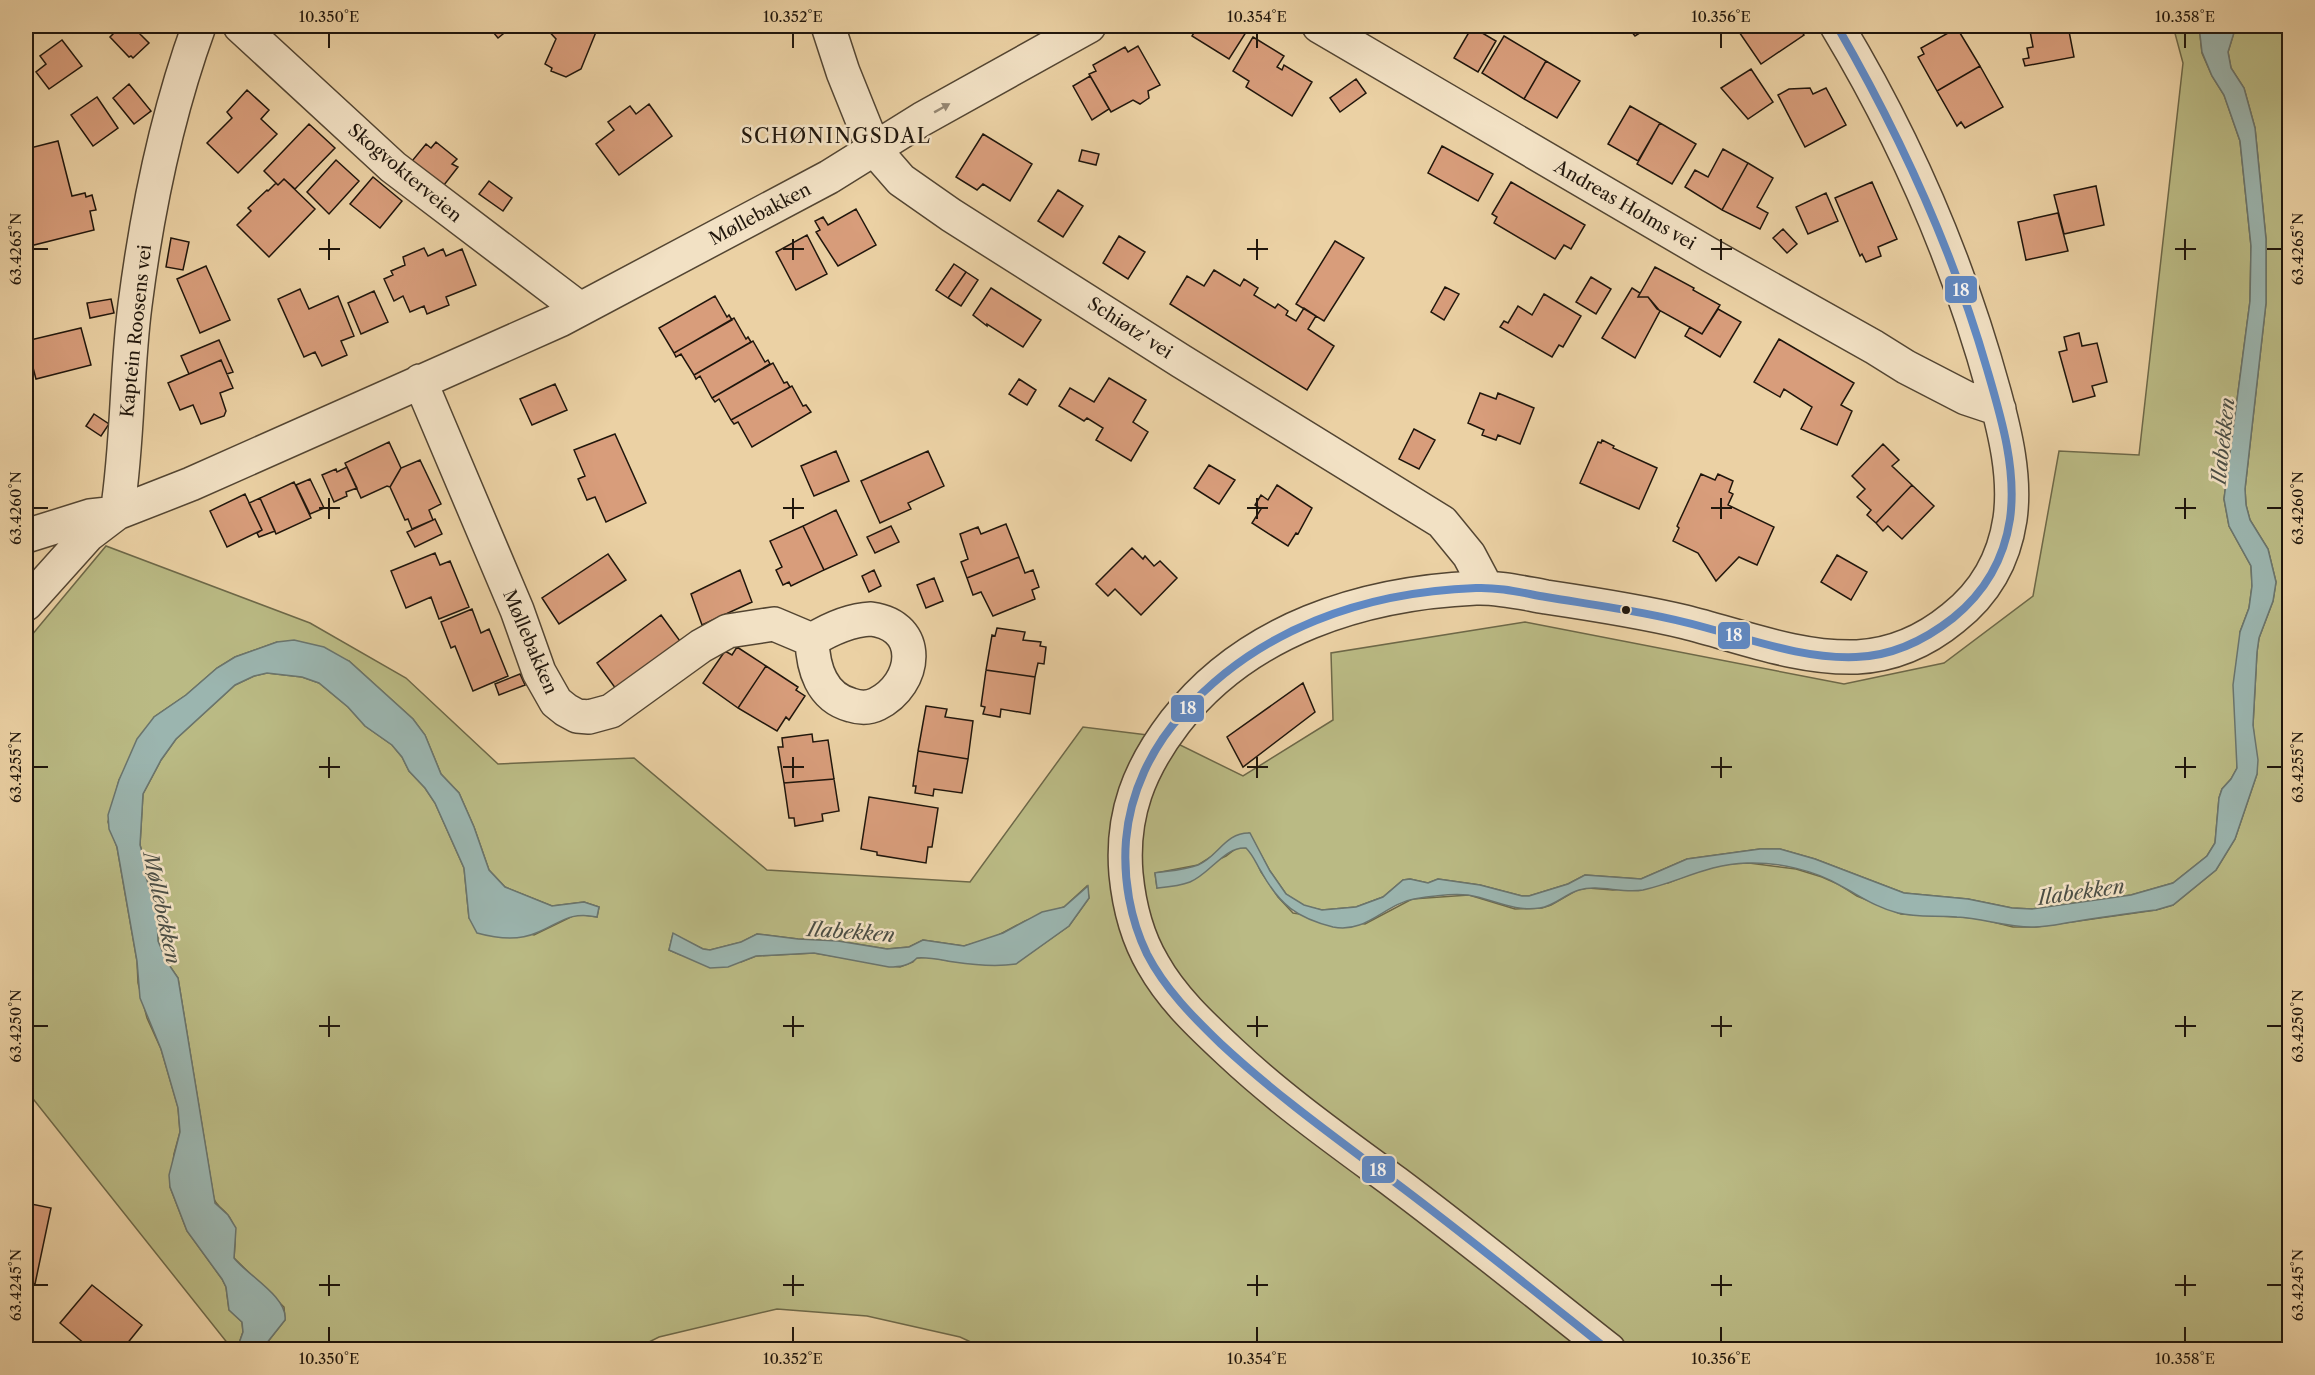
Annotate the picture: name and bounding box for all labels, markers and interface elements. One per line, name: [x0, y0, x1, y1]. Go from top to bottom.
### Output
text: 10.350°E: [299, 7, 359, 26]
text: 10.352°E: [763, 7, 823, 26]
text: 10.354°E: [1227, 7, 1287, 26]
text: 10.356°E: [1691, 7, 1751, 26]
text: 10.358°E: [2155, 7, 2215, 26]
one-way arrow: [934, 103, 951, 113]
street label: Skogvokterveien: [344, 119, 466, 227]
district label: SCHØNINGSDAL: [741, 124, 931, 148]
street label: Andreas Holms vei: [1549, 155, 1700, 255]
street label: Møllebakken: [706, 178, 814, 250]
text: 63.4265°N: [6, 213, 25, 285]
text: 63.4265°N: [2288, 213, 2307, 285]
street label: Kaptein Roosens vei: [116, 243, 156, 419]
line badge: 18: [1944, 275, 1978, 304]
text: 18: [1952, 280, 1970, 300]
street label: Schiøtz' vei: [1084, 292, 1177, 364]
water label: Ilabekken: [2206, 396, 2240, 488]
text: 63.4260°N: [6, 471, 25, 545]
text: 63.4260°N: [2288, 471, 2307, 545]
street label: Møllebakken: [498, 586, 562, 698]
unlabelled marker: [1620, 604, 1632, 616]
line badge: 18: [1717, 621, 1751, 650]
text: 18: [1725, 625, 1743, 645]
line badge: 18: [1170, 694, 1205, 723]
text: 18: [1179, 698, 1197, 718]
text: 63.4255°N: [6, 731, 25, 803]
text: 63.4255°N: [2288, 731, 2307, 803]
water label: Møllebekken: [138, 848, 186, 966]
water label: Ilabekken: [2034, 874, 2126, 910]
water label: Ilabekken: [805, 917, 895, 947]
text: 63.4250°N: [6, 989, 25, 1063]
text: 63.4250°N: [2288, 989, 2307, 1063]
line badge: 18: [1361, 1155, 1396, 1184]
text: 18: [1369, 1160, 1387, 1180]
text: 63.4245°N: [6, 1249, 25, 1321]
text: 63.4245°N: [2288, 1249, 2307, 1321]
text: 10.350°E: [299, 1349, 359, 1368]
text: 10.352°E: [763, 1349, 823, 1368]
text: 10.354°E: [1227, 1349, 1287, 1368]
text: 10.356°E: [1691, 1349, 1751, 1368]
text: 10.358°E: [2155, 1349, 2215, 1368]

